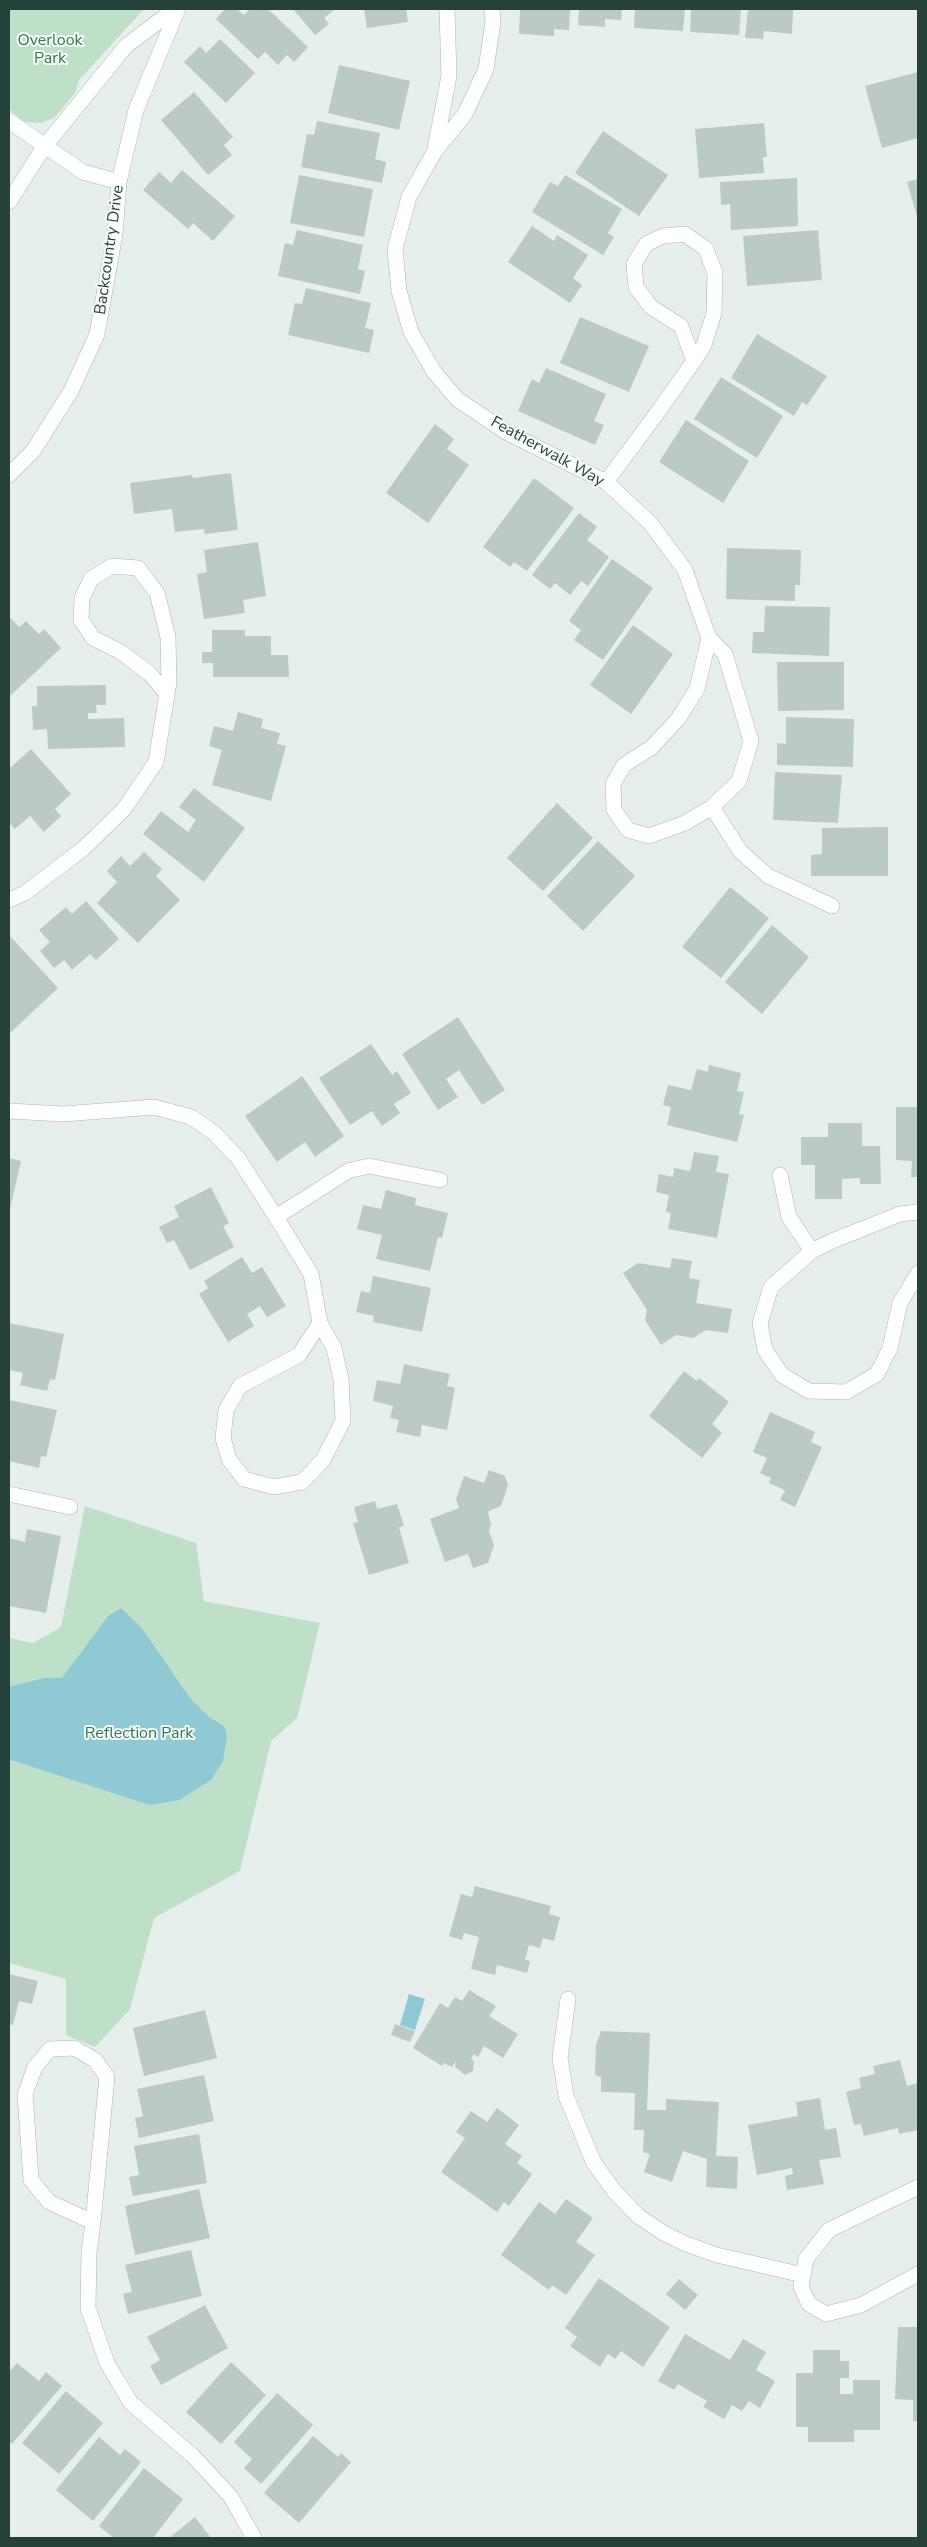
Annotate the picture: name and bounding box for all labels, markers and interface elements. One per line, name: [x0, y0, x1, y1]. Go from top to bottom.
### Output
park label: Overlook Park: [17, 31, 83, 69]
street label: Backcountry Drive: [91, 184, 129, 316]
street label: Featherwalk Way: [487, 413, 607, 491]
park label: Reflection Park: [85, 1724, 193, 1744]

